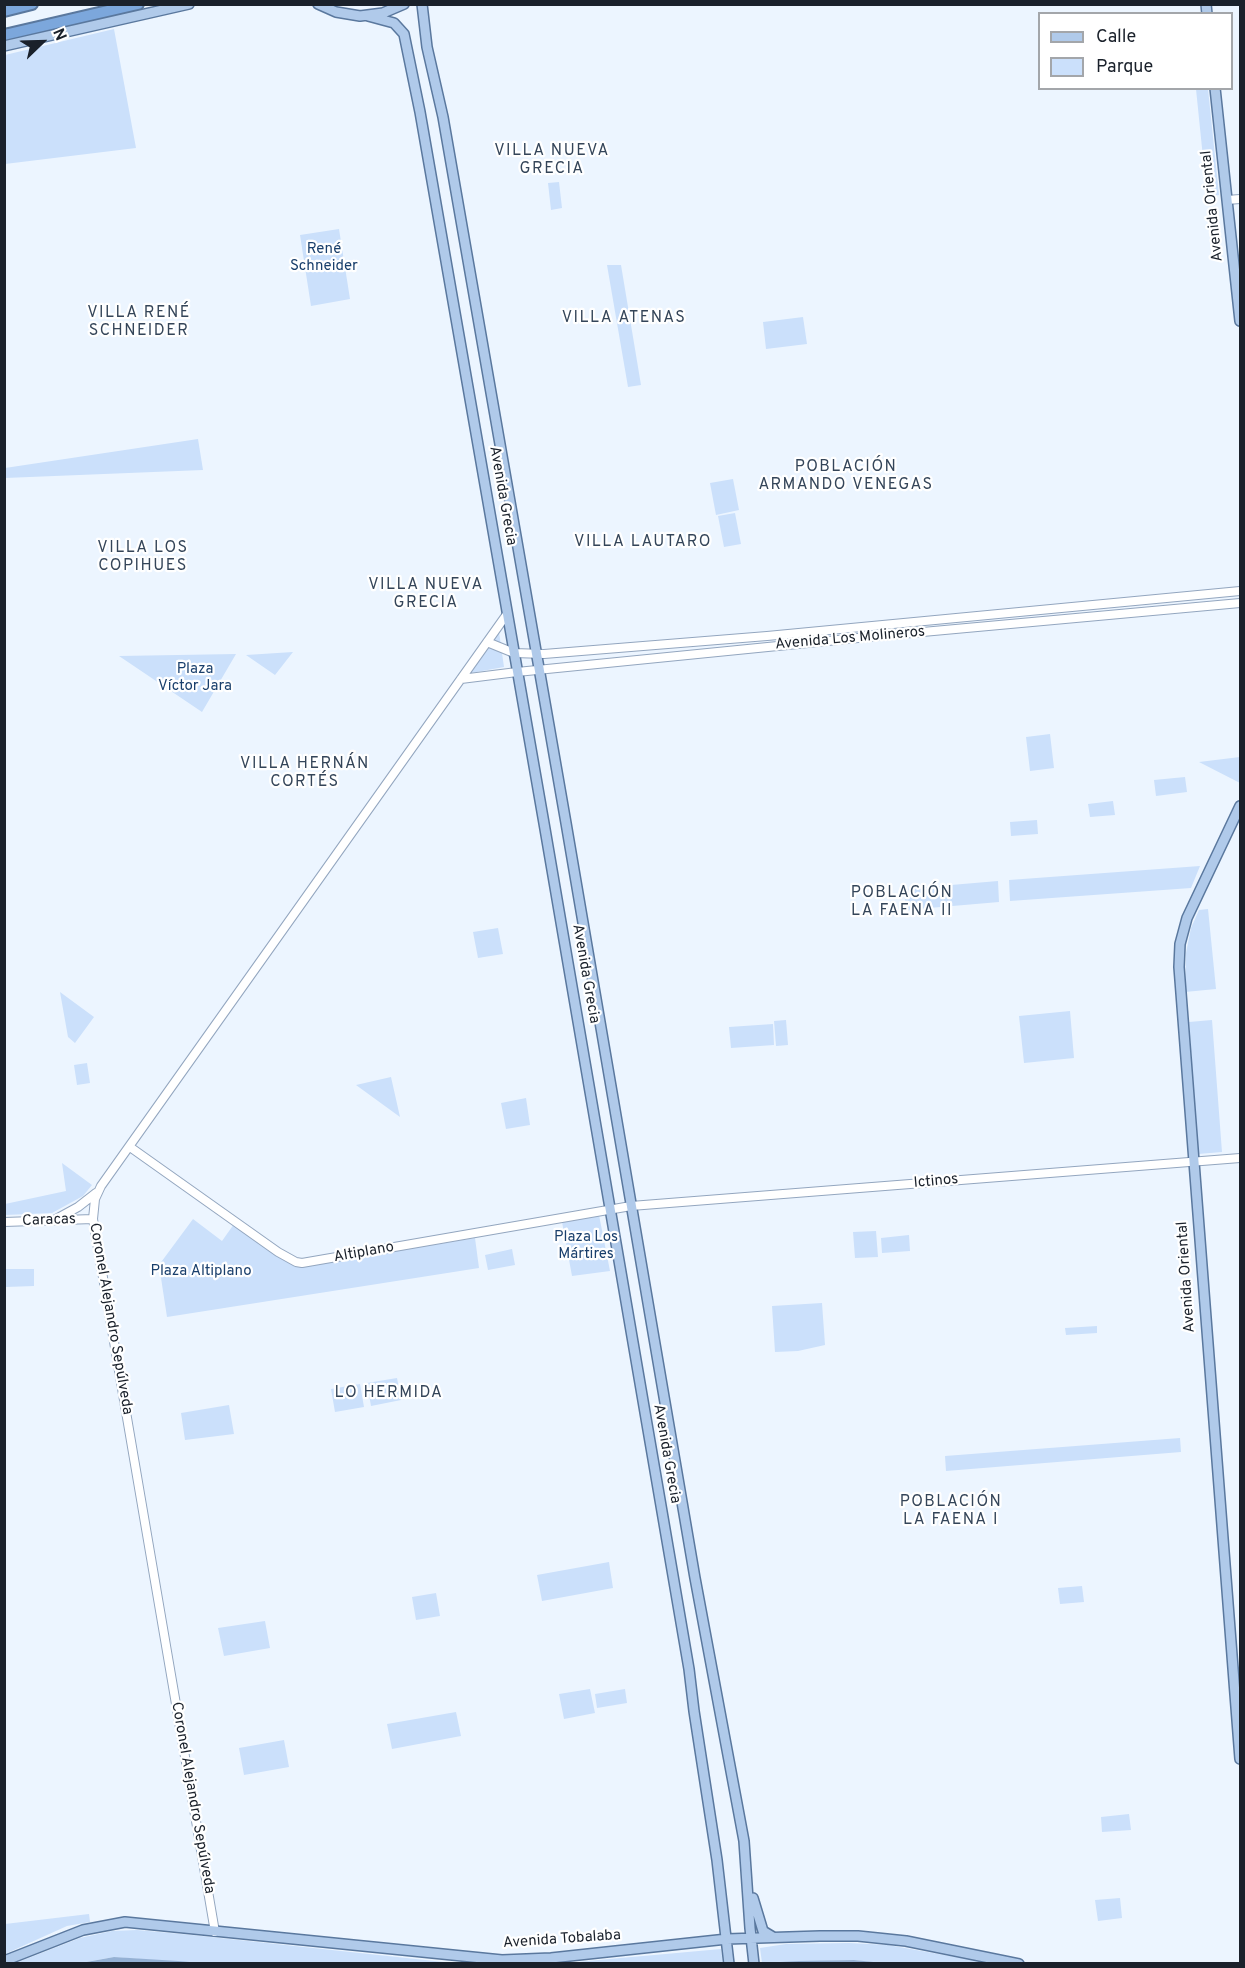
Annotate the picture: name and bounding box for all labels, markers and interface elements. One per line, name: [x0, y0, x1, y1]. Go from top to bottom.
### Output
north arrow: [12, 12, 72, 72]
legend: [1038, 12, 1233, 90]
text: N: [47, 26, 70, 44]
text: Calle: [1096, 26, 1136, 49]
text: Parque: [1096, 56, 1153, 79]
district label: VILLA NUEVA GRECIA: [494, 142, 610, 180]
street label: Avenida Oriental: [1198, 150, 1228, 262]
park label: René Schneider: [290, 241, 358, 276]
district label: VILLA RENÉ SCHNEIDER: [87, 304, 191, 342]
district label: VILLA ATENAS: [562, 309, 686, 329]
street label: Avenida Grecia: [484, 445, 520, 547]
district label: POBLACIÓN ARMANDO VENEGAS: [758, 458, 934, 496]
district label: VILLA LAUTARO: [574, 533, 712, 553]
district label: VILLA LOS COPIHUES: [97, 539, 189, 577]
district label: VILLA NUEVA GRECIA: [368, 576, 484, 614]
street label: Avenida Los Molineros: [774, 623, 926, 655]
park label: Plaza Víctor Jara: [158, 661, 232, 696]
district label: VILLA HERNÁN CORTÉS: [240, 755, 370, 793]
district label: POBLACIÓN LA FAENA II: [851, 884, 953, 922]
street label: Avenida Grecia: [567, 923, 603, 1025]
street label: Ictinos: [913, 1171, 959, 1193]
street label: Caracas: [22, 1211, 76, 1231]
street label: Avenida Oriental: [1174, 1221, 1200, 1333]
street label: Coronel Alejandro Sepúlveda: [84, 1222, 136, 1416]
park label: Plaza Los Mártires: [554, 1229, 618, 1264]
street label: Altiplano: [332, 1239, 396, 1267]
park label: Plaza Altiplano: [150, 1263, 252, 1281]
district label: LO HERMIDA: [335, 1384, 443, 1404]
street label: Avenida Grecia: [648, 1403, 684, 1505]
district label: POBLACIÓN LA FAENA I: [900, 1493, 1002, 1531]
street label: Coronel Alejandro Sepúlveda: [166, 1701, 218, 1895]
street label: Avenida Tobalaba: [503, 1927, 621, 1953]

